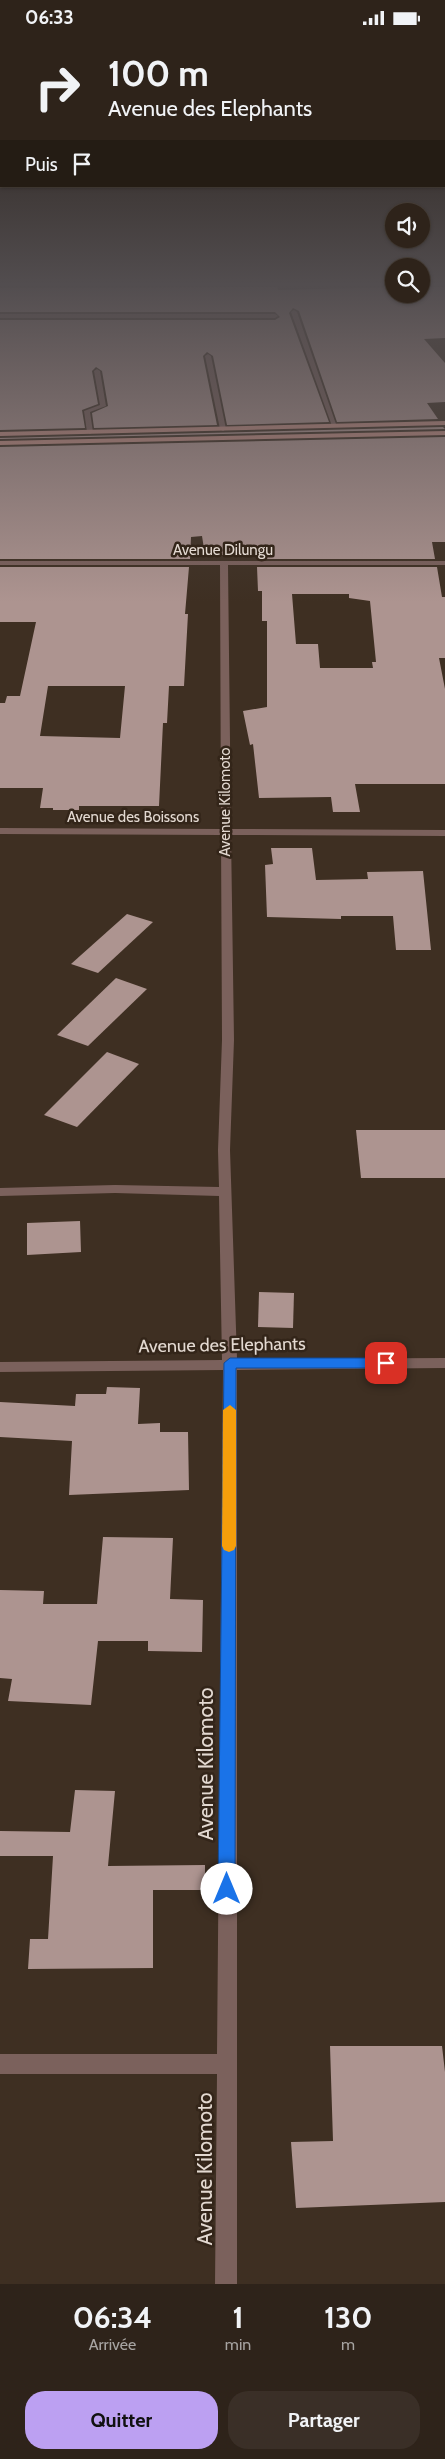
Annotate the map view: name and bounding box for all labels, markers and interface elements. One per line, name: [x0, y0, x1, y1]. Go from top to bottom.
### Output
text: 06:33: [25, 6, 74, 29]
text: 100 m: [108, 52, 209, 95]
icon: right: [25, 55, 90, 120]
text: Avenue des Elephants: [108, 95, 312, 122]
icon: arrive: [68, 150, 96, 178]
text: Puis: [25, 153, 58, 176]
map controls: [385, 203, 430, 303]
button: sound: [385, 203, 430, 248]
button: search: [385, 258, 430, 303]
street label: Avenue Dilungu: [173, 541, 273, 559]
street label: Avenue Kilomoto: [216, 747, 234, 857]
street label: Avenue des Boissons: [67, 808, 199, 826]
street label: Avenue des Elephants: [138, 1333, 306, 1357]
pin: [365, 1342, 407, 1384]
icon: arrive: [372, 1349, 400, 1377]
street label: Avenue Kilomoto: [193, 1688, 218, 1840]
position arrow: [200, 1862, 252, 1914]
street label: Avenue Kilomoto: [192, 2093, 217, 2245]
text: 06:34: [73, 2299, 152, 2336]
text: 1: [233, 2299, 244, 2336]
text: 130: [324, 2299, 372, 2336]
text: Arrivée: [89, 2335, 136, 2354]
text: min: [225, 2335, 251, 2354]
text: m: [341, 2335, 355, 2354]
button: Quitter: [25, 2391, 218, 2449]
button: Partager: [228, 2391, 420, 2449]

